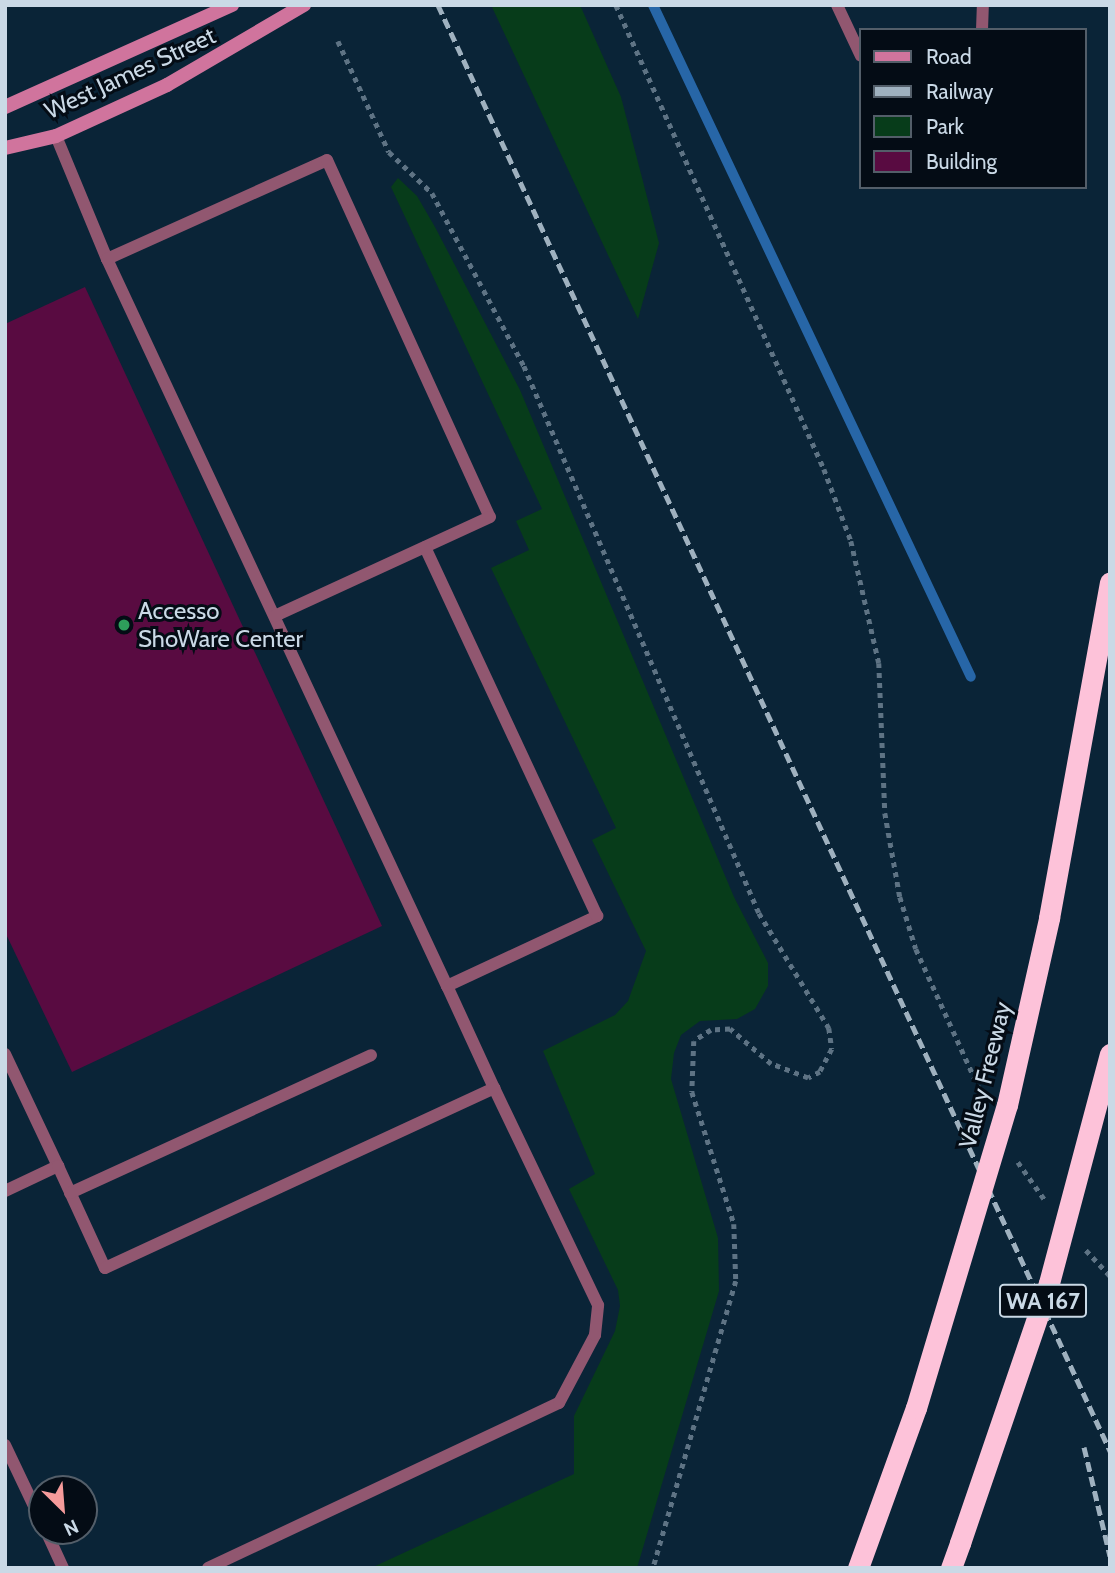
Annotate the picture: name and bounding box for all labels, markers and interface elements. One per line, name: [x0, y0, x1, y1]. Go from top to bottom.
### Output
street label: West James Street: [40, 21, 220, 125]
legend: [860, 28, 1087, 189]
text: Road: [926, 44, 972, 69]
text: Railway: [926, 79, 993, 104]
text: Park: [926, 114, 964, 139]
text: Building: [926, 149, 997, 174]
place label: Accesso ShoWare Center: [138, 597, 303, 653]
marker: Accesso ShoWare Center: [116, 617, 132, 633]
street label: Valley Freeway: [953, 999, 1017, 1151]
road number: WA 167: [998, 1282, 1088, 1320]
north arrow: [28, 1475, 98, 1545]
text: N: [60, 1514, 82, 1541]

